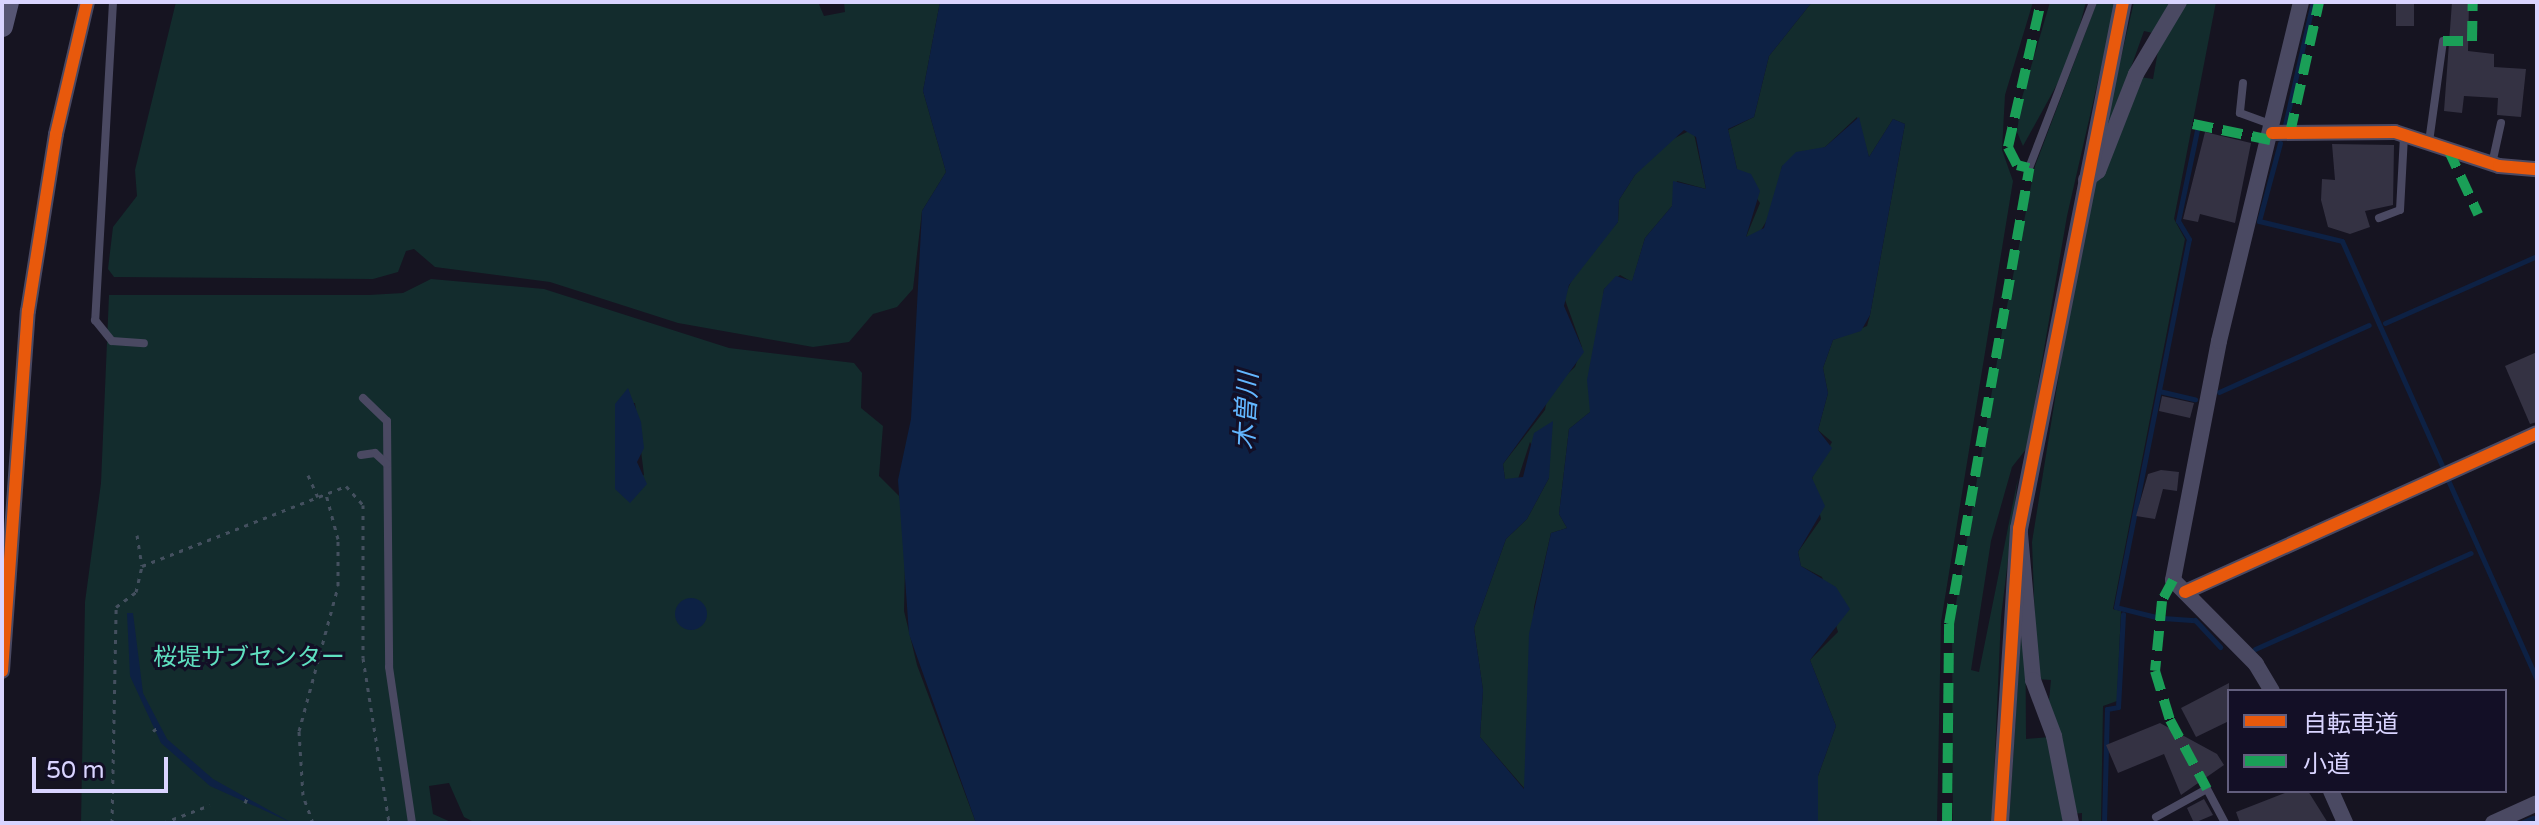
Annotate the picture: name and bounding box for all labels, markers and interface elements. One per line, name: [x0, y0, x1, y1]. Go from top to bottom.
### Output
water label: 木曽川: [1229, 371, 1265, 451]
park label: 桜堤サブセンター: [153, 644, 345, 672]
legend: [2227, 689, 2507, 793]
text: 自転車道: [2303, 710, 2399, 739]
scale bar: [36, 741, 172, 791]
text: 小道: [2303, 750, 2351, 779]
text: 50 m: [46, 756, 104, 785]

